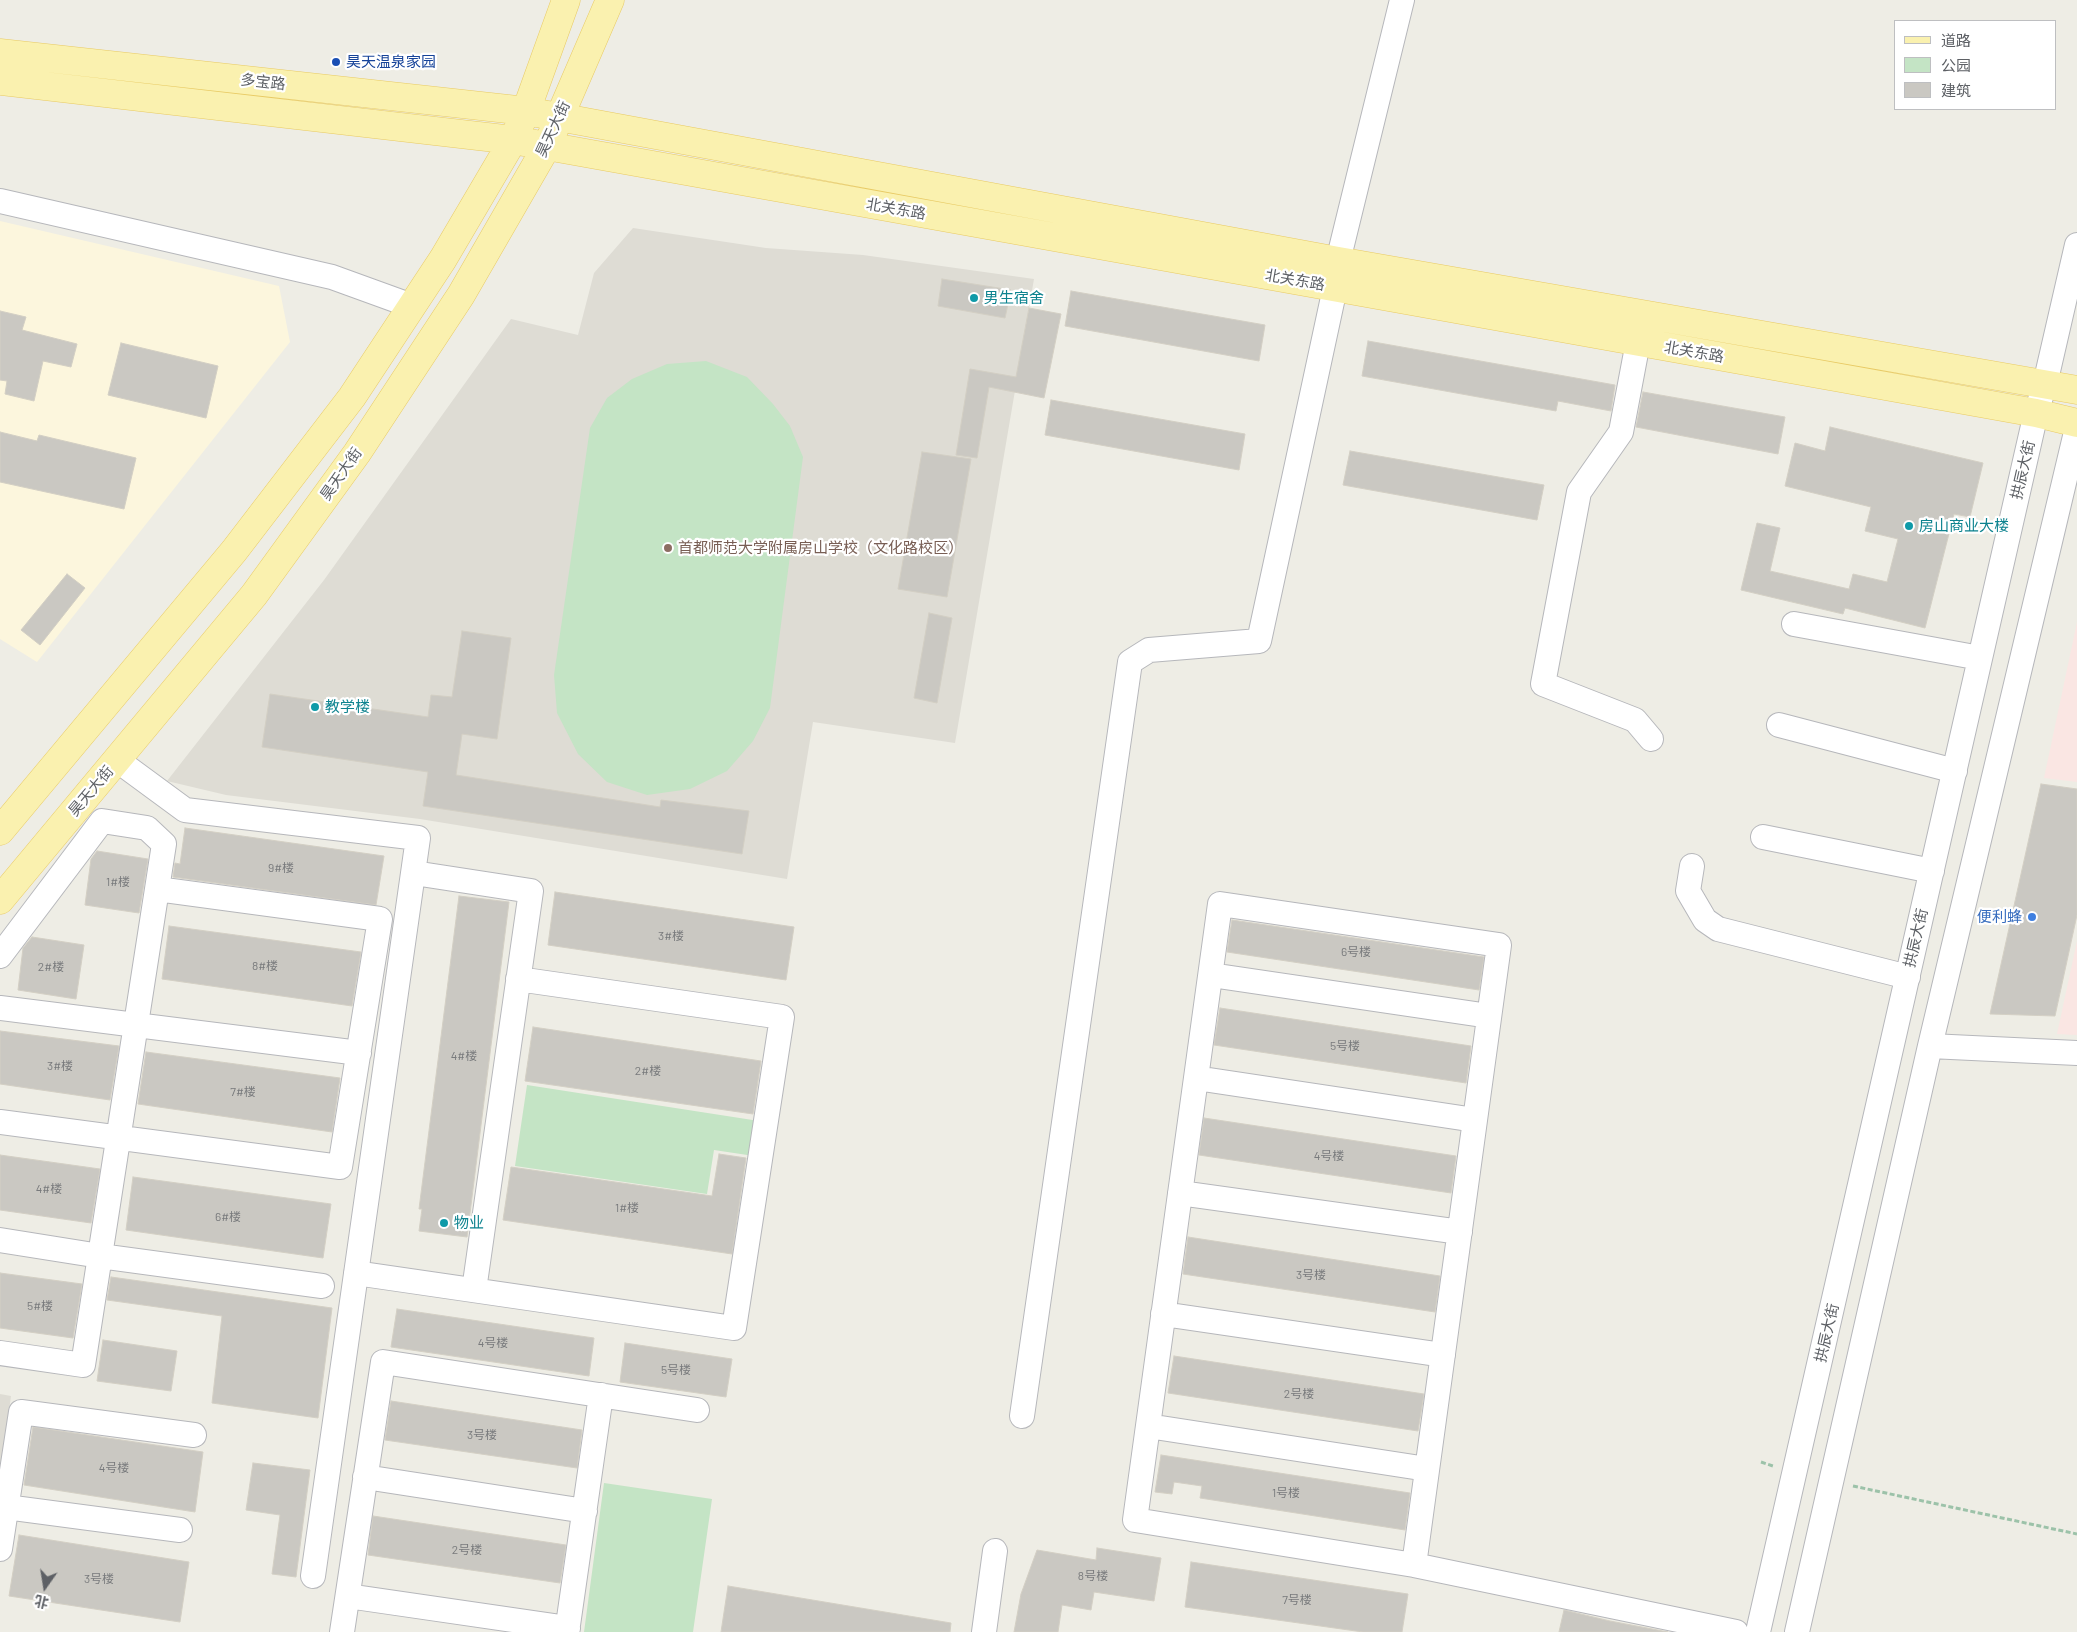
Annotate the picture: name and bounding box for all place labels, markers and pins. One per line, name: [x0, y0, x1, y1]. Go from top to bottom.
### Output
place label: 昊天温泉家园: [346, 53, 436, 71]
marker: 昊天温泉家园: [330, 56, 342, 68]
place label: 男生宿舍: [984, 289, 1044, 307]
marker: 男生宿舍: [968, 292, 980, 304]
place label: 房山商业大楼: [1919, 517, 2009, 535]
marker: 房山商业大楼: [1903, 520, 1915, 532]
place label: 首都师范大学附属房山学校（文化路校区）: [678, 539, 963, 557]
marker: 首都师范大学附属房山学校（文化路校区）: [662, 542, 674, 554]
place label: 教学楼: [325, 698, 370, 716]
marker: 教学楼: [309, 701, 321, 713]
place label: 便利蜂: [1977, 908, 2022, 926]
marker: 便利蜂: [2026, 911, 2038, 923]
place label: 物业: [454, 1214, 484, 1232]
marker: 物业: [438, 1217, 450, 1229]

